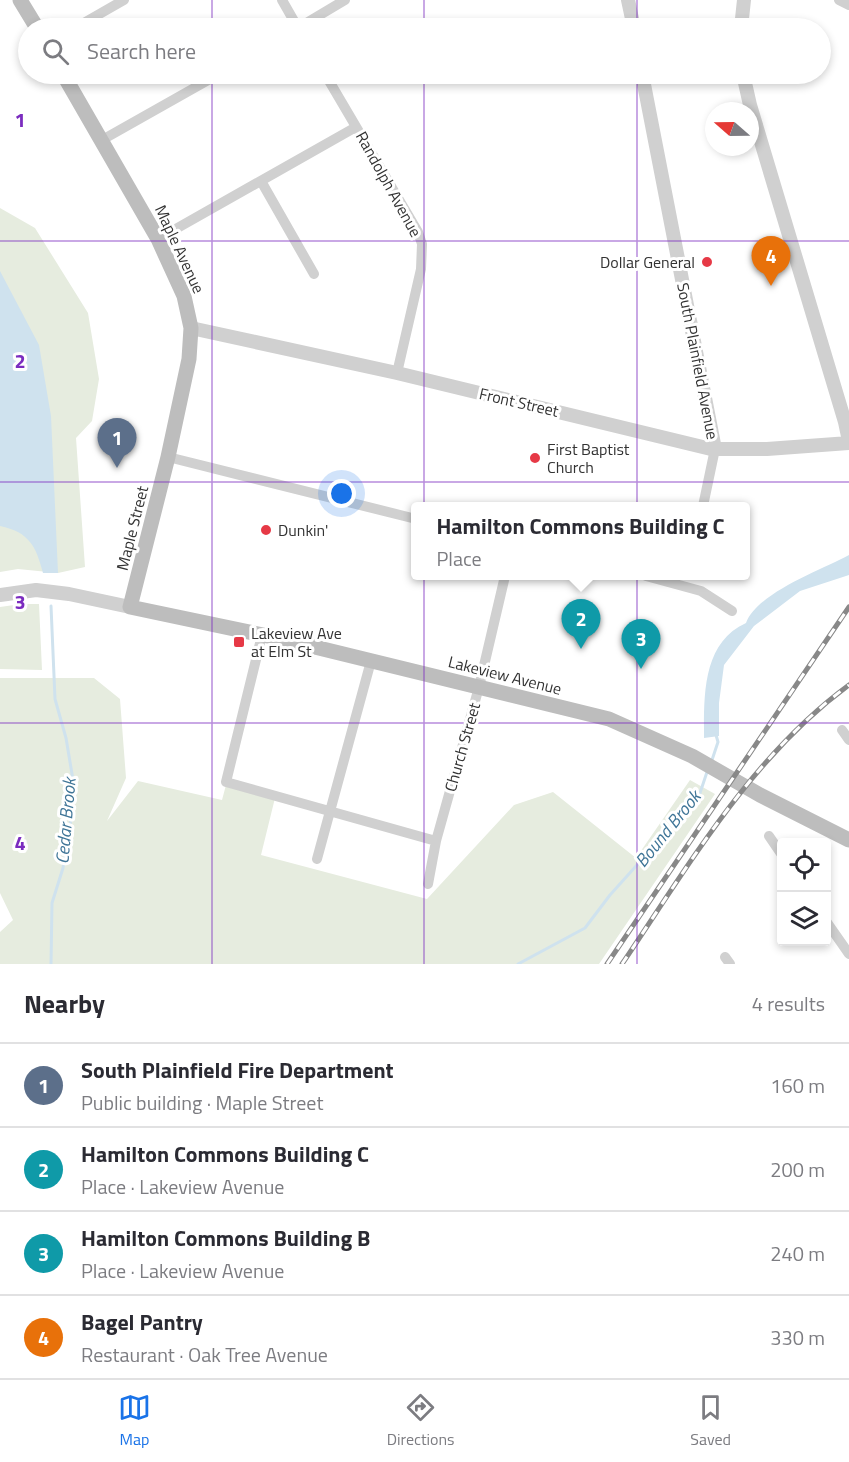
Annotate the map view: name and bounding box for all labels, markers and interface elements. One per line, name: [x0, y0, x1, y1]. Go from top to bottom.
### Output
search box: [18, 18, 831, 84]
text: Search here: [87, 34, 196, 68]
icon: search: [39, 35, 72, 68]
north arrow: [705, 102, 759, 156]
text: 1: [14, 104, 26, 135]
street label: Randolph Avenue: [350, 127, 428, 241]
street label: Maple Avenue: [149, 201, 211, 297]
pin: 4: [752, 236, 790, 286]
place label: Dollar General: [600, 250, 695, 274]
marker: Dollar General: [700, 255, 714, 269]
street label: South Plainfield Avenue: [671, 281, 725, 441]
text: 2: [14, 345, 26, 376]
street label: Front Street: [477, 381, 561, 423]
pin: 1: [98, 418, 136, 468]
place label: First Baptist Church: [547, 437, 630, 479]
marker: First Baptist Church: [528, 451, 542, 465]
your location: [327, 479, 356, 508]
street label: Maple Street: [110, 483, 154, 573]
popup: [411, 502, 750, 580]
text: Hamilton Commons Building C: [436, 509, 725, 543]
place label: Dunkin': [278, 518, 328, 542]
marker: Dunkin': [259, 523, 273, 537]
text: Place: [436, 543, 482, 574]
text: 3: [14, 586, 26, 617]
pin: 2: [562, 600, 600, 649]
pin: 3: [622, 620, 660, 669]
place label: Lakeview Ave at Elm St: [251, 621, 342, 663]
marker: Lakeview Ave at Elm St: [232, 635, 246, 649]
street label: Lakeview Avenue: [446, 649, 564, 701]
street label: Church Street: [438, 699, 486, 794]
water label: Cedar Brook: [48, 775, 83, 865]
water label: Bound Brook: [628, 783, 708, 873]
text: 4: [14, 827, 26, 858]
map controls: [777, 838, 831, 946]
button: locate: [777, 838, 831, 892]
button: layers: [777, 892, 831, 946]
text: Nearby: [24, 984, 105, 1023]
text: 4 results: [752, 988, 825, 1019]
text: South Plainfield Fire Department: [81, 1053, 394, 1087]
text: 1: [38, 1070, 49, 1101]
text: 160 m: [770, 1070, 825, 1101]
text: Public building · Maple Street: [81, 1087, 323, 1118]
text: Hamilton Commons Building C: [81, 1137, 369, 1171]
text: 2: [38, 1154, 49, 1185]
text: 200 m: [770, 1154, 825, 1185]
text: Place · Lakeview Avenue: [81, 1171, 284, 1202]
text: Hamilton Commons Building B: [81, 1221, 371, 1255]
text: 3: [38, 1238, 49, 1269]
text: 240 m: [770, 1238, 825, 1269]
text: Place · Lakeview Avenue: [81, 1255, 284, 1286]
text: Bagel Pantry: [81, 1305, 203, 1339]
text: 4: [38, 1322, 49, 1353]
text: 330 m: [770, 1322, 825, 1353]
text: Restaurant · Oak Tree Avenue: [81, 1339, 328, 1370]
tab: Map: [118, 1391, 151, 1451]
tab: Directions: [387, 1391, 455, 1451]
tab: Saved: [690, 1391, 731, 1451]

